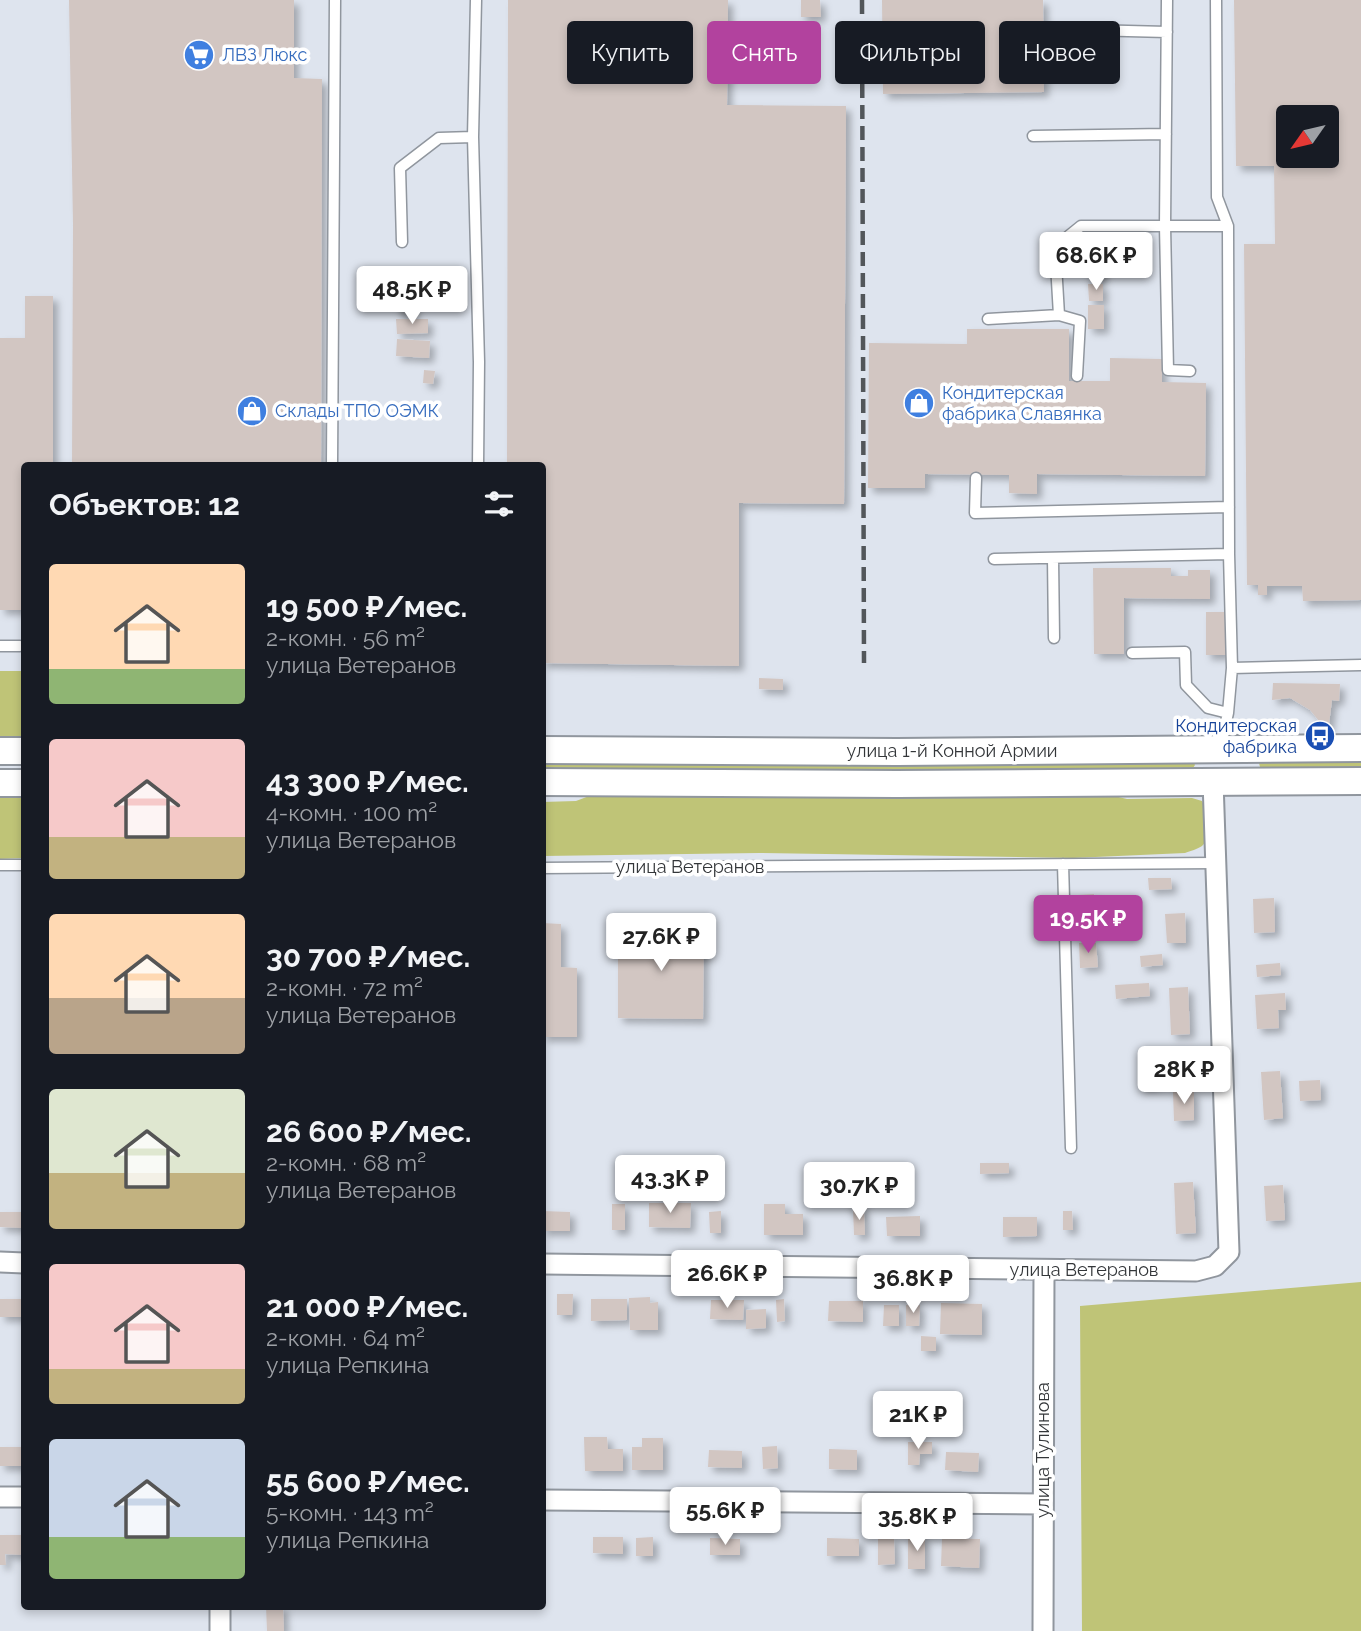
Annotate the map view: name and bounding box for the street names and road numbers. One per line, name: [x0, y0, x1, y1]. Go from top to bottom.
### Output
street label: улица 1-й Конной Армии: [846, 740, 1058, 761]
street label: улица Ветеранов: [616, 856, 764, 877]
street label: улица Ветеранов: [1010, 1259, 1158, 1280]
street label: улица Тулинова: [1032, 1382, 1053, 1518]

